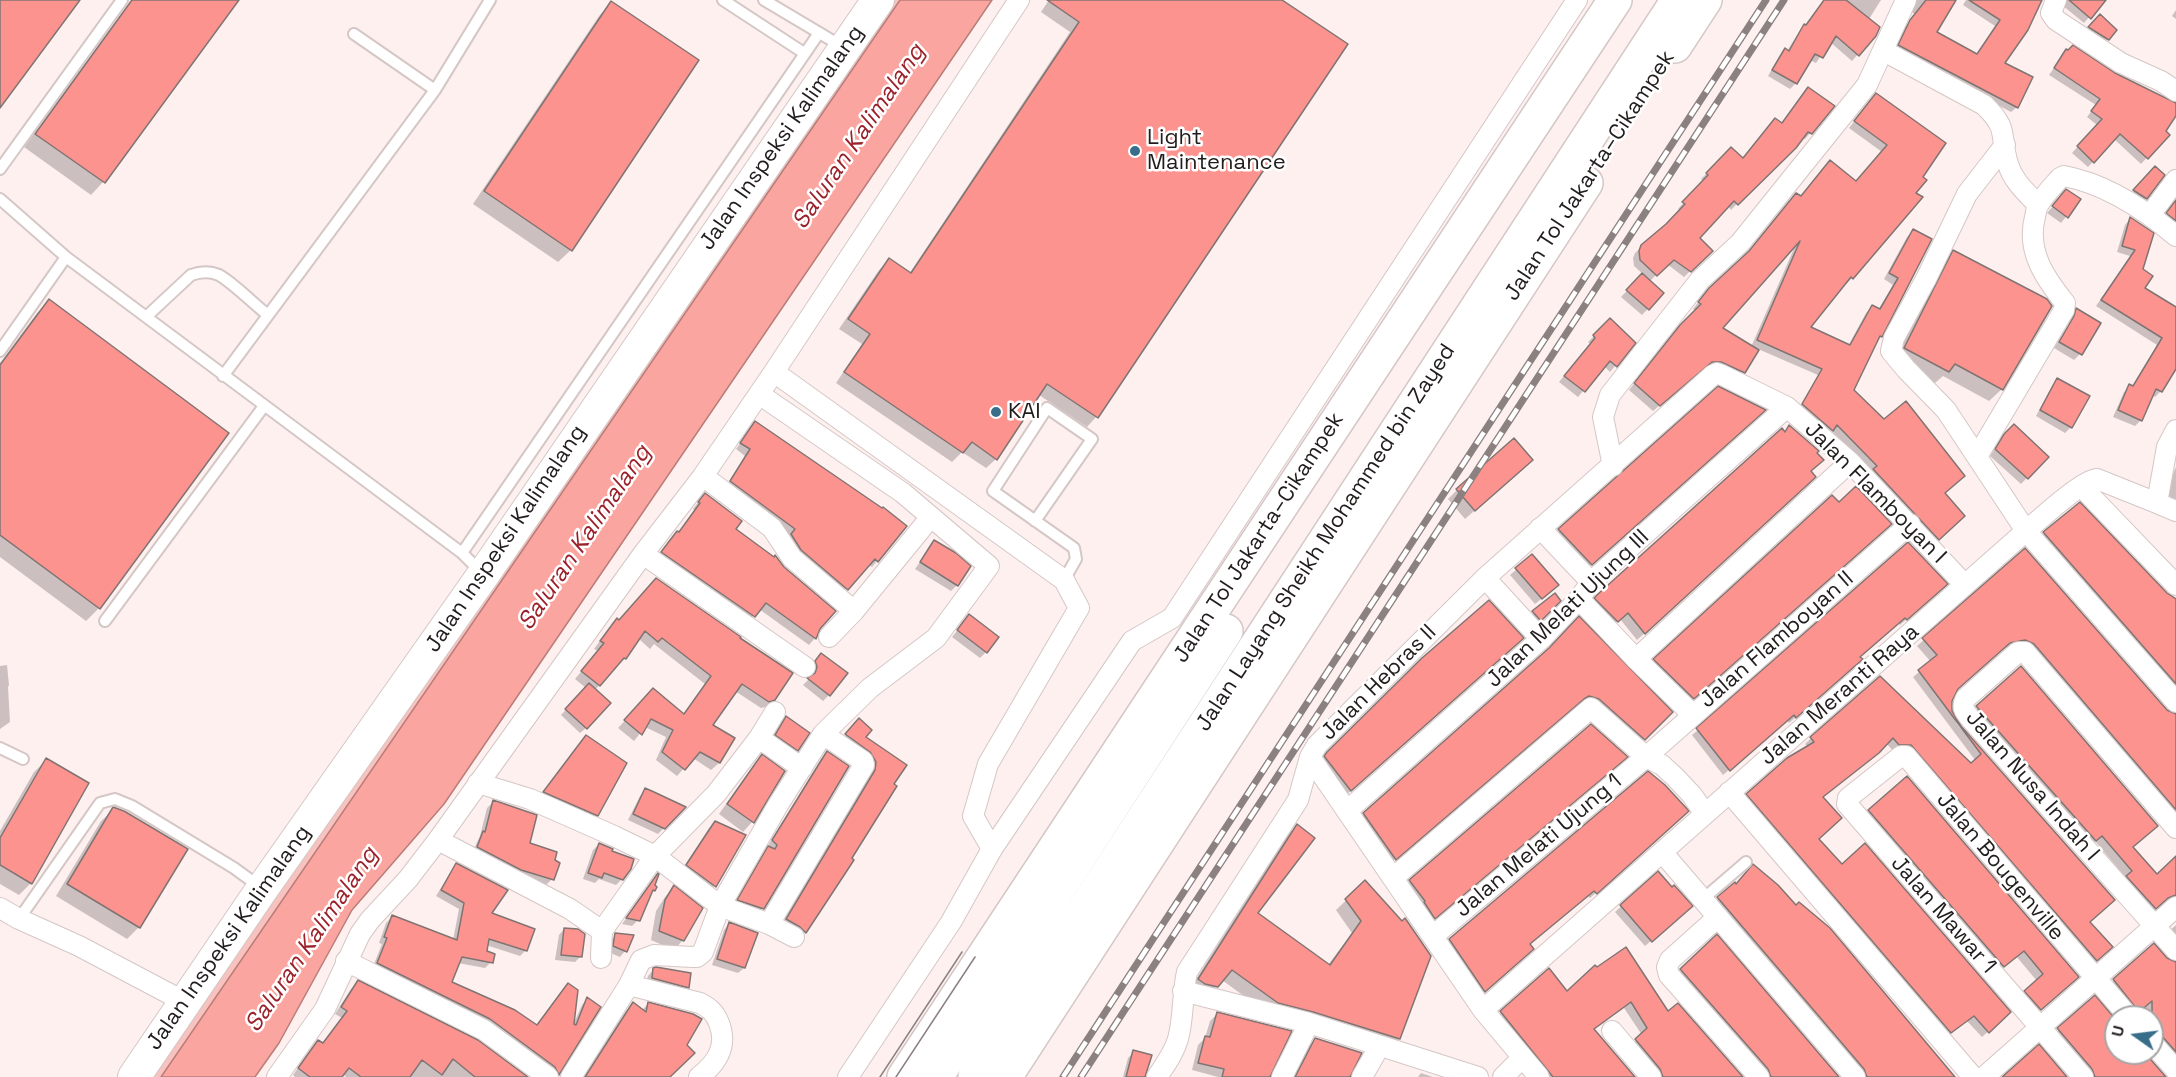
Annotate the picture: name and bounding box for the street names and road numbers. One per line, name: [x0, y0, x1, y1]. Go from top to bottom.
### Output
street label: Jalan Inspeksi Kalimalang: [694, 21, 870, 255]
street label: Jalan Tol Jakarta–Cikampek: [1499, 46, 1681, 306]
street label: Jalan Layang Sheikh Mohammed bin Zayed: [1191, 339, 1461, 737]
street label: Jalan Tol Jakarta–Cikampek: [1168, 408, 1350, 668]
street label: Jalan Flamboyan I: [1799, 417, 1951, 569]
street label: Jalan Inspeksi Kalimalang: [420, 420, 592, 658]
street label: Jalan Melati Ujung III: [1481, 525, 1655, 693]
street label: Jalan Flamboyan II: [1695, 566, 1859, 714]
street label: Jalan Meranti Raya: [1755, 619, 1925, 771]
street label: Jalan Hebras II: [1316, 620, 1442, 746]
street label: Jalan Nusa Indah I: [1960, 705, 2104, 867]
street label: Jalan Melati Ujung 1: [1450, 769, 1628, 923]
street label: Jalan Bougenville: [1930, 788, 2070, 946]
street label: Jalan Inspeksi Kalimalang: [141, 821, 317, 1055]
street label: Jalan Mawar 1: [1885, 851, 2001, 979]

